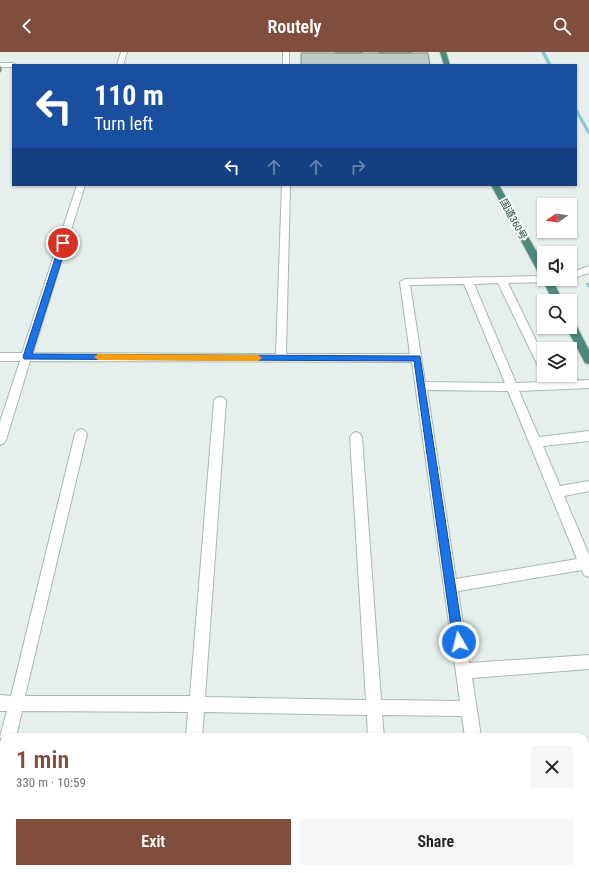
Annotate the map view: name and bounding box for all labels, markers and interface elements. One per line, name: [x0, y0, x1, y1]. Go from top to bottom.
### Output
icon: back: [16, 15, 38, 37]
icon: search: [551, 15, 573, 37]
text: Routely: [267, 16, 322, 37]
text: 110 m: [94, 79, 164, 112]
icon: left: [28, 80, 80, 132]
text: Turn left: [94, 113, 153, 134]
icon: left: [221, 156, 243, 178]
icon: ahead: [263, 156, 285, 178]
icon: ahead: [305, 156, 327, 178]
icon: right: [347, 156, 369, 178]
street label: 国道360号: [498, 197, 529, 242]
north arrow: [537, 198, 577, 238]
map controls: [537, 198, 577, 382]
pin: [46, 226, 80, 260]
icon: arrive: [52, 232, 74, 254]
button: sound: [537, 246, 577, 286]
button: search: [537, 294, 577, 334]
button: layers: [537, 342, 577, 382]
position arrow: [438, 621, 480, 663]
text: 1 min: [16, 746, 69, 774]
button: close: [531, 746, 573, 788]
text: 330 m · 10:59: [16, 775, 86, 790]
button: Exit: [16, 819, 291, 865]
button: Share: [299, 819, 573, 865]

